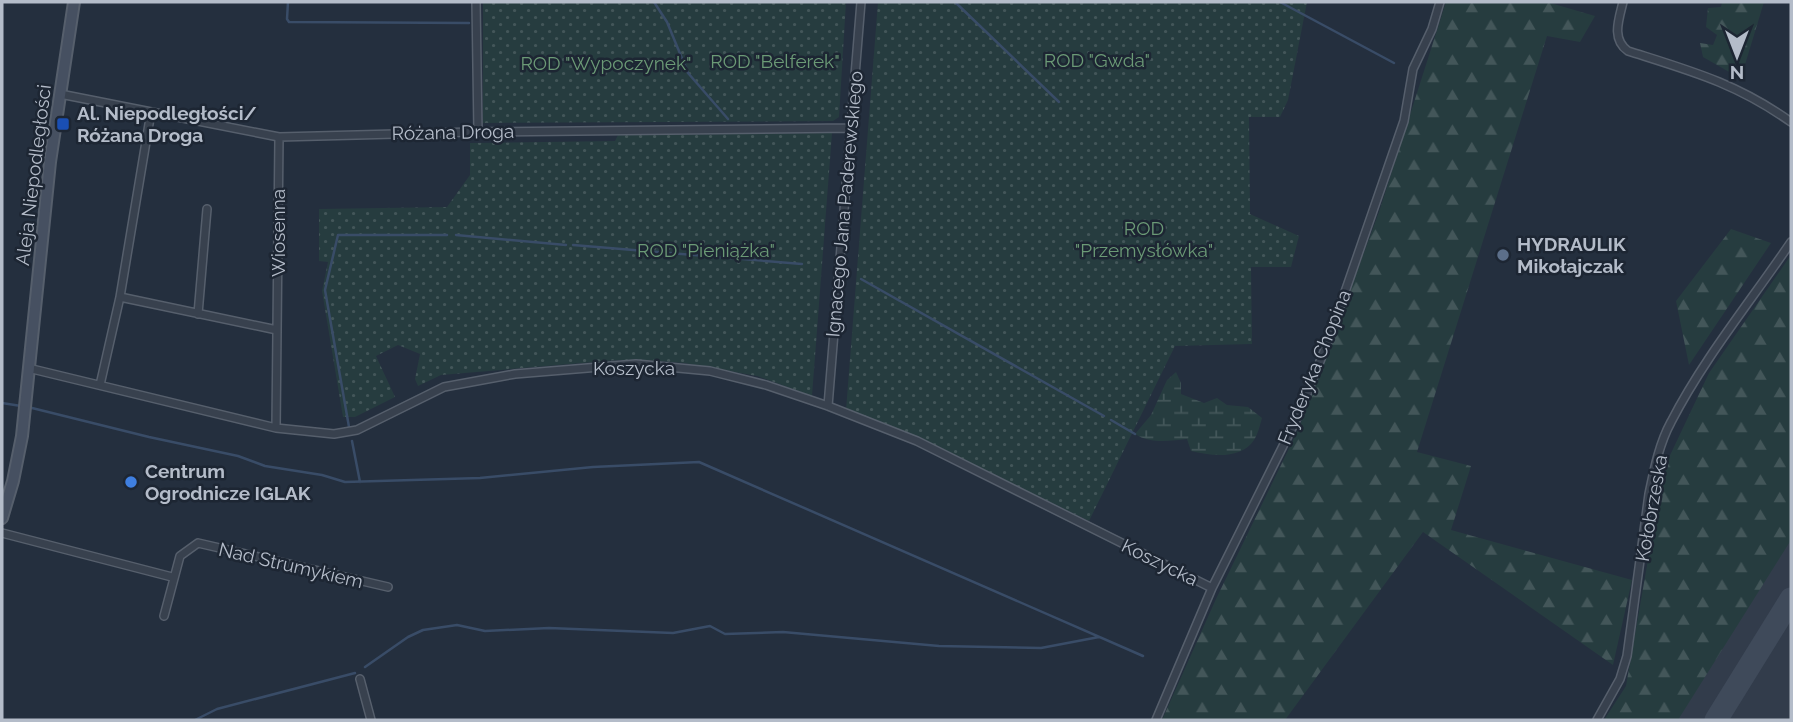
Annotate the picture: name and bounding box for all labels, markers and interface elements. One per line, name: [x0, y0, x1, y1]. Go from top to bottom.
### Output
north arrow: [1702, 21, 1772, 91]
park label: ROD "Gwda": [1044, 49, 1150, 71]
park label: ROD "Belferek": [710, 50, 840, 72]
park label: ROD "Wypoczynek": [520, 52, 692, 74]
text: N: [1730, 62, 1744, 84]
street label: Ignacego Jana Paderewskiego: [821, 70, 867, 338]
street label: Aleja Niepodległości: [11, 83, 55, 267]
place label: Al. Niepodległości/ Różana Droga: [77, 102, 257, 146]
marker: Al. Niepodległości/ Różana Droga: [55, 116, 71, 132]
street label: Różana Droga: [392, 120, 514, 144]
street label: Wiosenna: [267, 189, 289, 277]
park label: ROD "Przemysłówka": [1075, 217, 1213, 261]
place label: HYDRAULIK Mikołajczak: [1517, 233, 1626, 277]
park label: ROD "Pieniążka": [637, 239, 775, 261]
marker: HYDRAULIK Mikołajczak: [1495, 247, 1511, 263]
street label: Fryderyka Chopina: [1273, 286, 1355, 448]
street label: Koszycka: [593, 357, 675, 379]
street label: Kołobrzeska: [1631, 453, 1671, 563]
place label: Centrum Ogrodnicze IGLAK: [145, 460, 311, 504]
marker: Centrum Ogrodnicze IGLAK: [123, 474, 139, 490]
street label: Koszycka: [1118, 534, 1202, 590]
street label: Nad Strumykiem: [217, 538, 365, 592]

